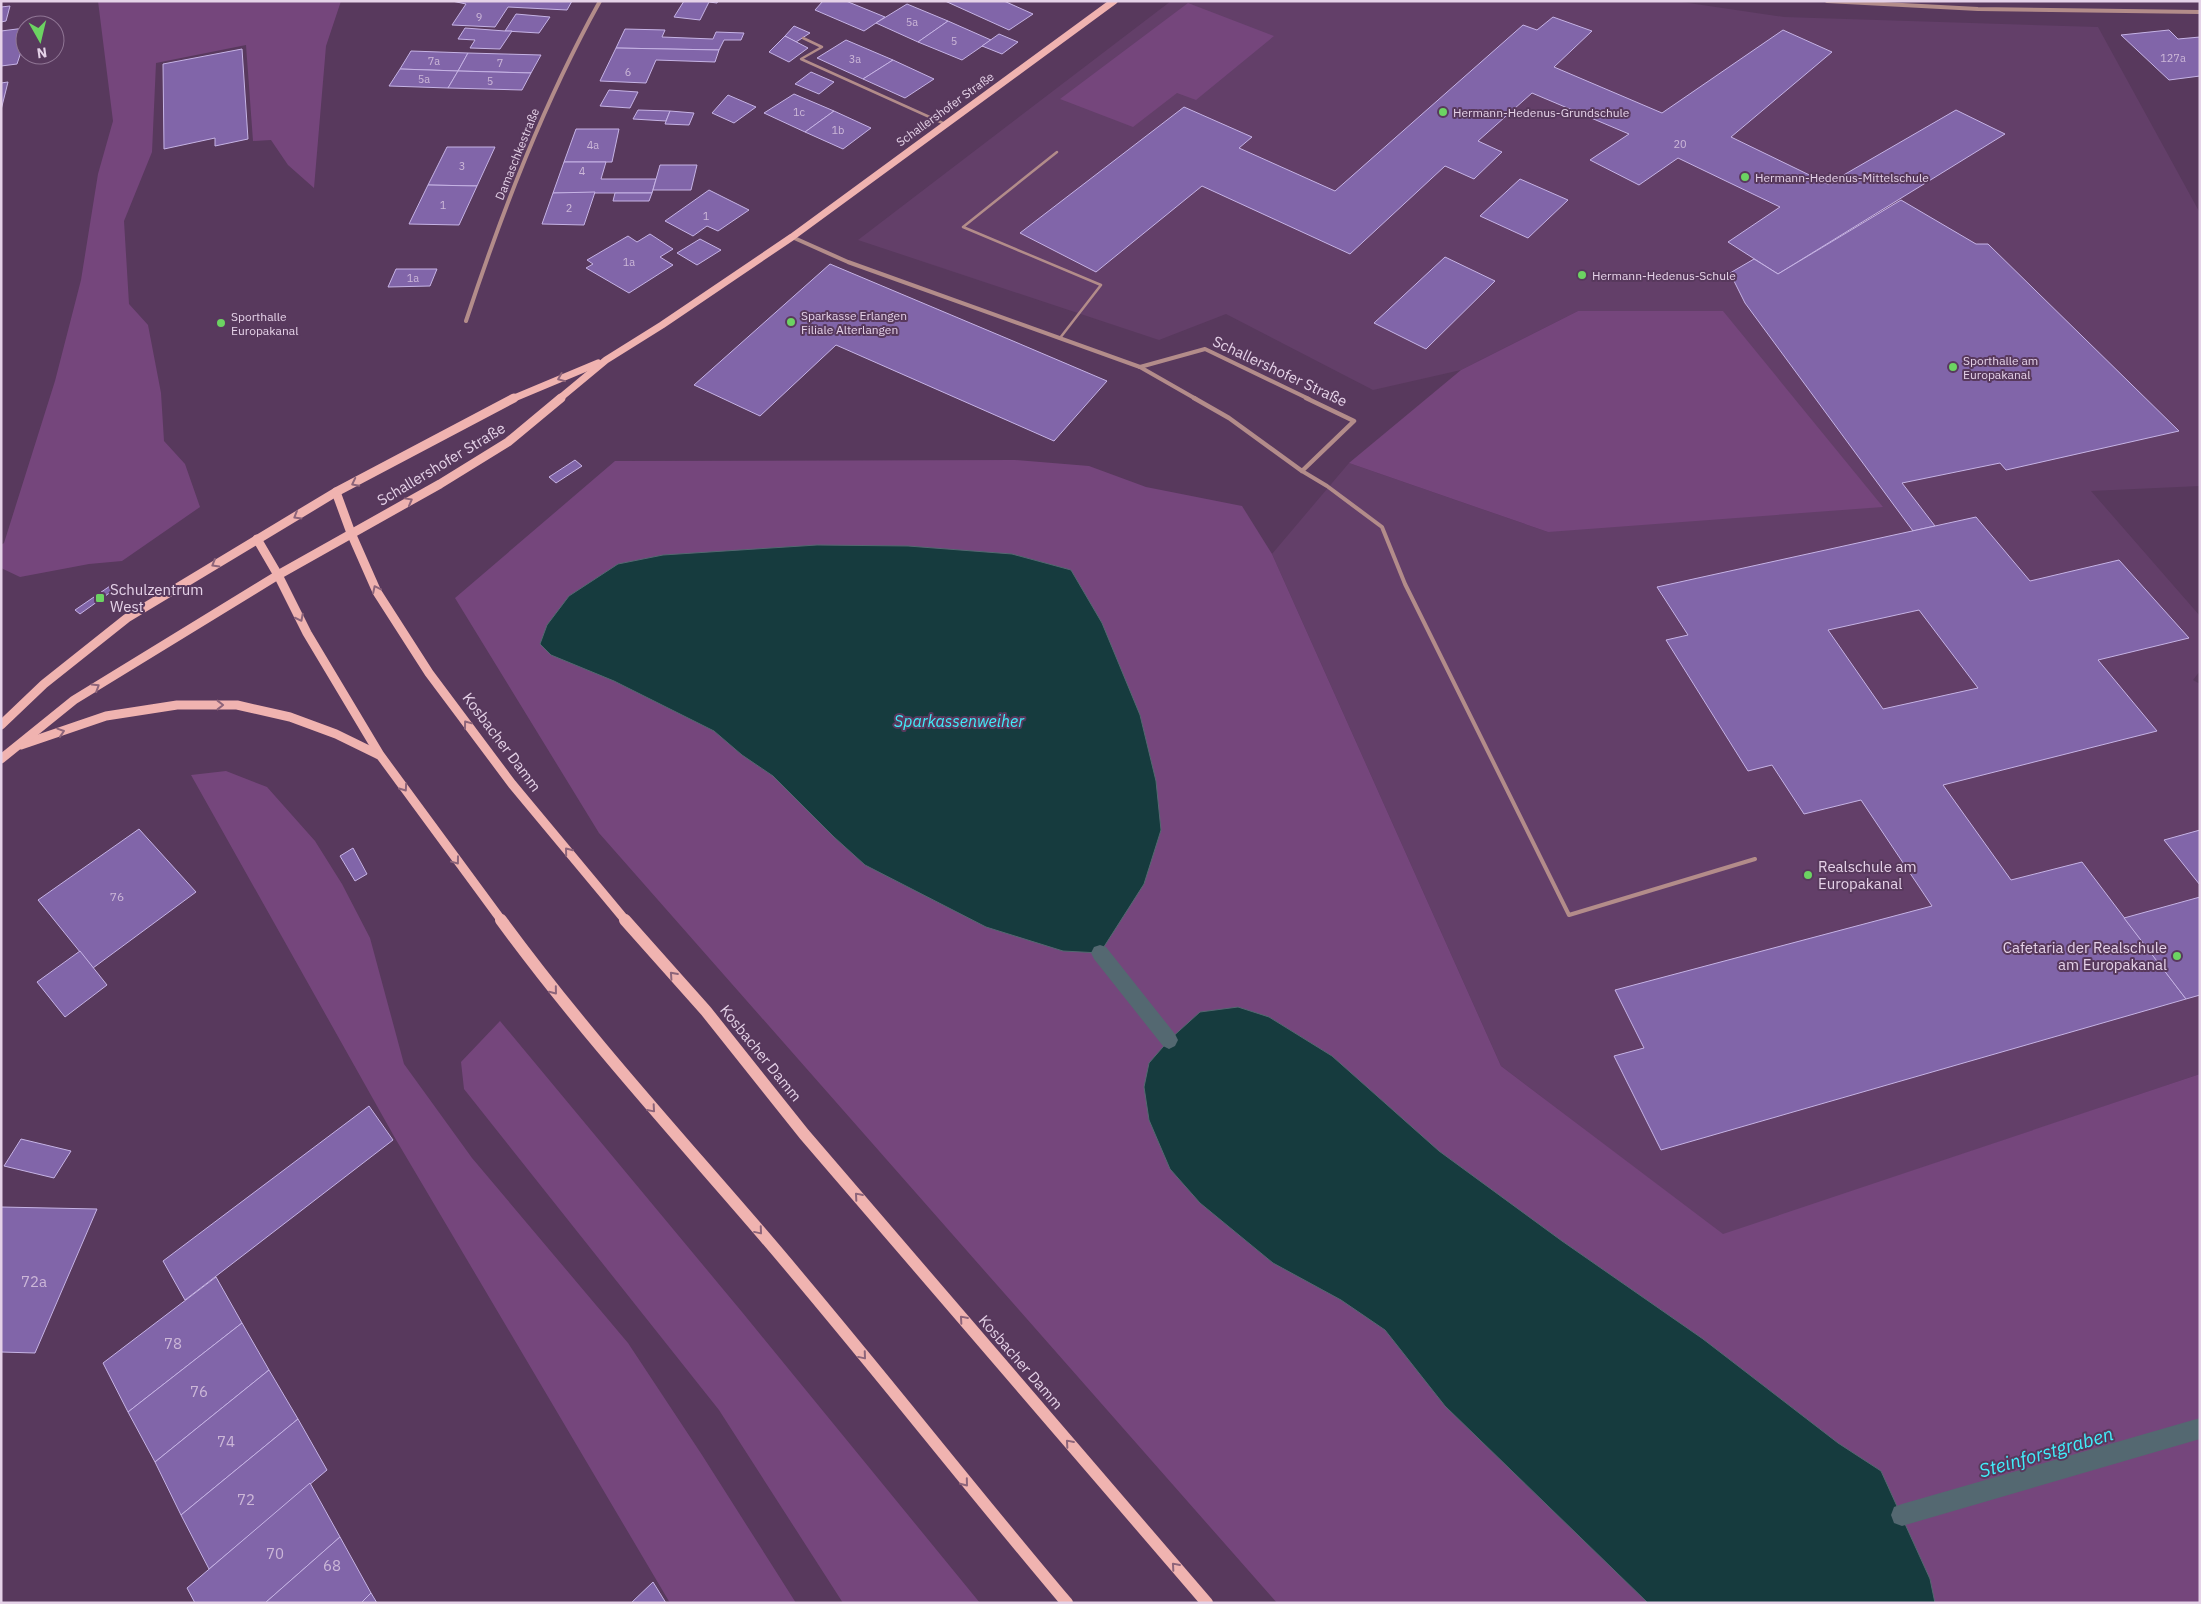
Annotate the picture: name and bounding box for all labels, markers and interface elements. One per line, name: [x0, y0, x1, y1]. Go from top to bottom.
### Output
house number: 9: [476, 10, 482, 24]
north arrow: [15, 15, 65, 65]
house number: 5a: [906, 15, 918, 29]
house number: 5: [951, 34, 957, 48]
text: N: [36, 43, 48, 62]
house number: 127a: [2160, 51, 2186, 65]
house number: 3a: [849, 52, 861, 66]
house number: 7a: [428, 54, 440, 68]
house number: 7: [497, 56, 503, 70]
house number: 6: [625, 65, 631, 79]
street label: Schallershofer Straße: [893, 68, 997, 149]
house number: 5a: [418, 72, 430, 86]
house number: 5: [487, 74, 493, 88]
street label: Damaschkestraße: [492, 105, 542, 202]
house number: 1c: [793, 105, 806, 119]
place label: Hermann-Hedenus-Grundschule: [1453, 105, 1630, 120]
marker: Hermann-Hedenus-Grundschule: [1437, 106, 1449, 118]
house number: 1b: [832, 123, 844, 137]
house number: 20: [1673, 137, 1687, 151]
house number: 4a: [587, 138, 599, 152]
house number: 3: [459, 159, 465, 173]
house number: 4: [579, 164, 586, 178]
place label: Hermann-Hedenus-Mittelschule: [1755, 170, 1929, 185]
marker: Hermann-Hedenus-Mittelschule: [1739, 171, 1751, 183]
house number: 1: [440, 198, 447, 212]
house number: 2: [566, 201, 572, 215]
house number: 1: [703, 209, 710, 223]
house number: 1a: [623, 255, 635, 269]
place label: Hermann-Hedenus-Schule: [1592, 268, 1736, 283]
marker: Hermann-Hedenus-Schule: [1576, 269, 1588, 281]
house number: 1a: [407, 271, 419, 285]
place label: Sparkasse Erlangen Filiale Alterlangen: [801, 308, 907, 337]
place label: Sporthalle Europakanal: [231, 309, 298, 338]
marker: Sparkasse Erlangen Filiale Alterlangen: [785, 316, 797, 328]
marker: Sporthalle Europakanal: [215, 317, 227, 329]
street label: Schallershofer Straße: [1210, 332, 1350, 410]
place label: Sporthalle am Europakanal: [1963, 353, 2038, 382]
marker: Sporthalle am Europakanal: [1947, 361, 1959, 373]
one-way arrow: [557, 371, 566, 382]
street label: Schallershofer Straße: [373, 418, 509, 510]
one-way arrow: [352, 477, 361, 487]
one-way arrow: [404, 497, 413, 507]
one-way arrow: [293, 509, 302, 519]
one-way arrow: [212, 558, 221, 568]
place label: Schulzentrum West: [110, 580, 203, 616]
one-way arrow: [372, 585, 383, 594]
marker: Schulzentrum West: [94, 592, 106, 604]
one-way arrow: [294, 613, 304, 622]
one-way arrow: [90, 683, 99, 693]
street label: Kosbacher Damm: [459, 689, 545, 795]
one-way arrow: [216, 700, 224, 710]
water label: Sparkassenweiher: [894, 711, 1025, 731]
one-way arrow: [464, 720, 473, 730]
one-way arrow: [56, 727, 64, 737]
one-way arrow: [398, 783, 407, 792]
one-way arrow: [564, 848, 573, 857]
one-way arrow: [450, 855, 459, 865]
place label: Realschule am Europakanal: [1818, 857, 1917, 893]
marker: Realschule am Europakanal: [1802, 869, 1814, 881]
house number: 76: [110, 889, 124, 904]
place label: Cafetaria der Realschule am Europakanal: [2003, 938, 2167, 974]
marker: Cafetaria der Realschule am Europakanal: [2171, 950, 2183, 962]
one-way arrow: [670, 971, 679, 980]
one-way arrow: [548, 985, 557, 994]
street label: Kosbacher Damm: [716, 1001, 806, 1105]
one-way arrow: [647, 1103, 655, 1112]
one-way arrow: [855, 1193, 863, 1202]
one-way arrow: [753, 1226, 762, 1235]
house number: 72a: [21, 1272, 47, 1291]
street label: Kosbacher Damm: [975, 1311, 1067, 1413]
one-way arrow: [960, 1316, 969, 1325]
house number: 78: [164, 1334, 182, 1353]
one-way arrow: [858, 1350, 866, 1359]
house number: 76: [190, 1382, 208, 1401]
water label: Steinforstgraben: [1976, 1421, 2116, 1483]
house number: 74: [217, 1432, 235, 1451]
one-way arrow: [1066, 1439, 1075, 1448]
one-way arrow: [960, 1477, 968, 1486]
house number: 72: [237, 1490, 255, 1509]
house number: 70: [266, 1544, 284, 1563]
house number: 68: [323, 1556, 341, 1575]
one-way arrow: [1172, 1562, 1181, 1571]

